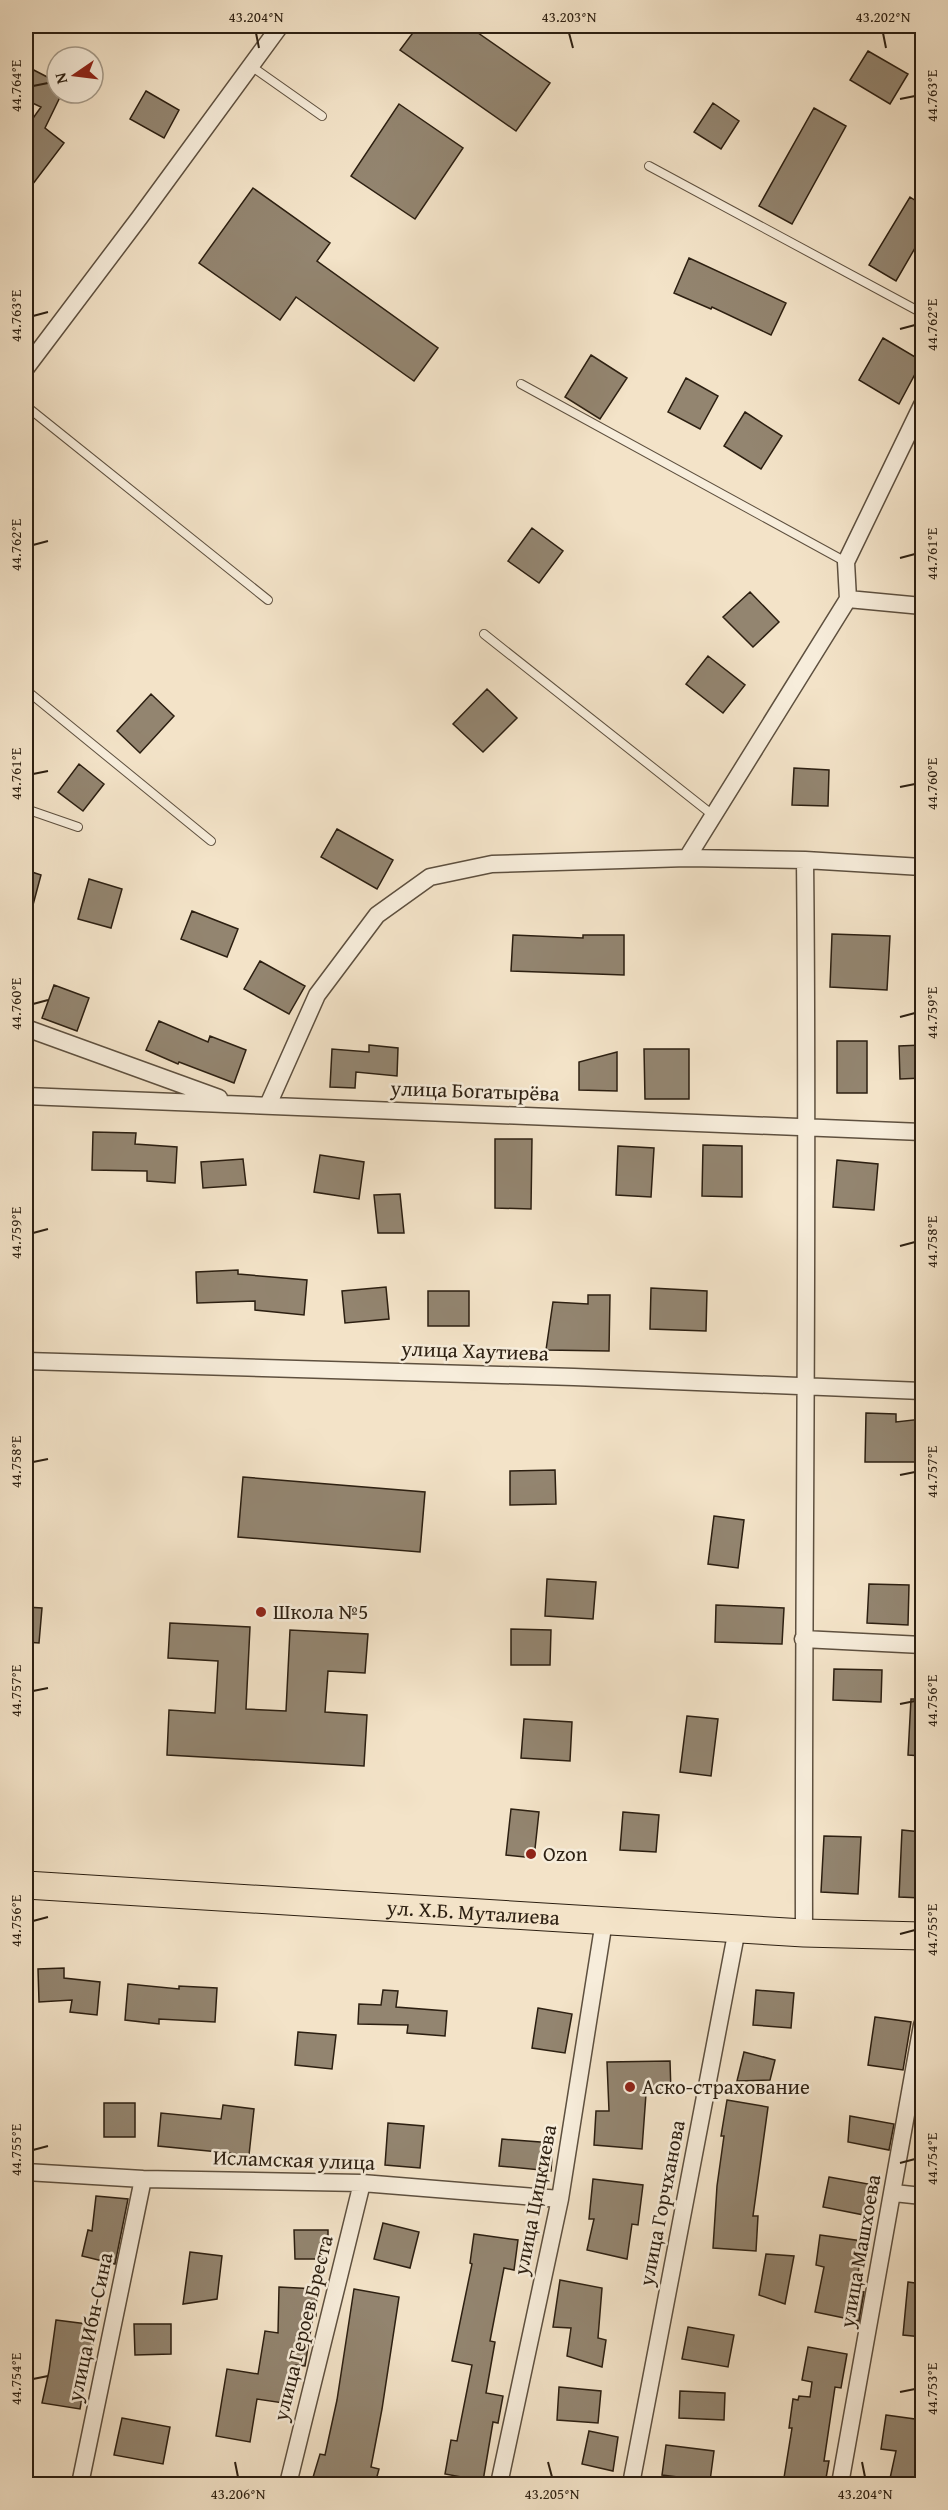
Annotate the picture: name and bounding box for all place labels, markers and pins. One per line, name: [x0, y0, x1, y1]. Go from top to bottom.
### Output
place label: Школа №5: [273, 1596, 368, 1627]
marker: Школа №5: [254, 1605, 268, 1619]
place label: Ozon: [543, 1838, 588, 1869]
marker: Ozon: [524, 1847, 538, 1861]
place label: Аско-страхование: [642, 2071, 810, 2102]
marker: Аско-страхование: [623, 2080, 637, 2094]

